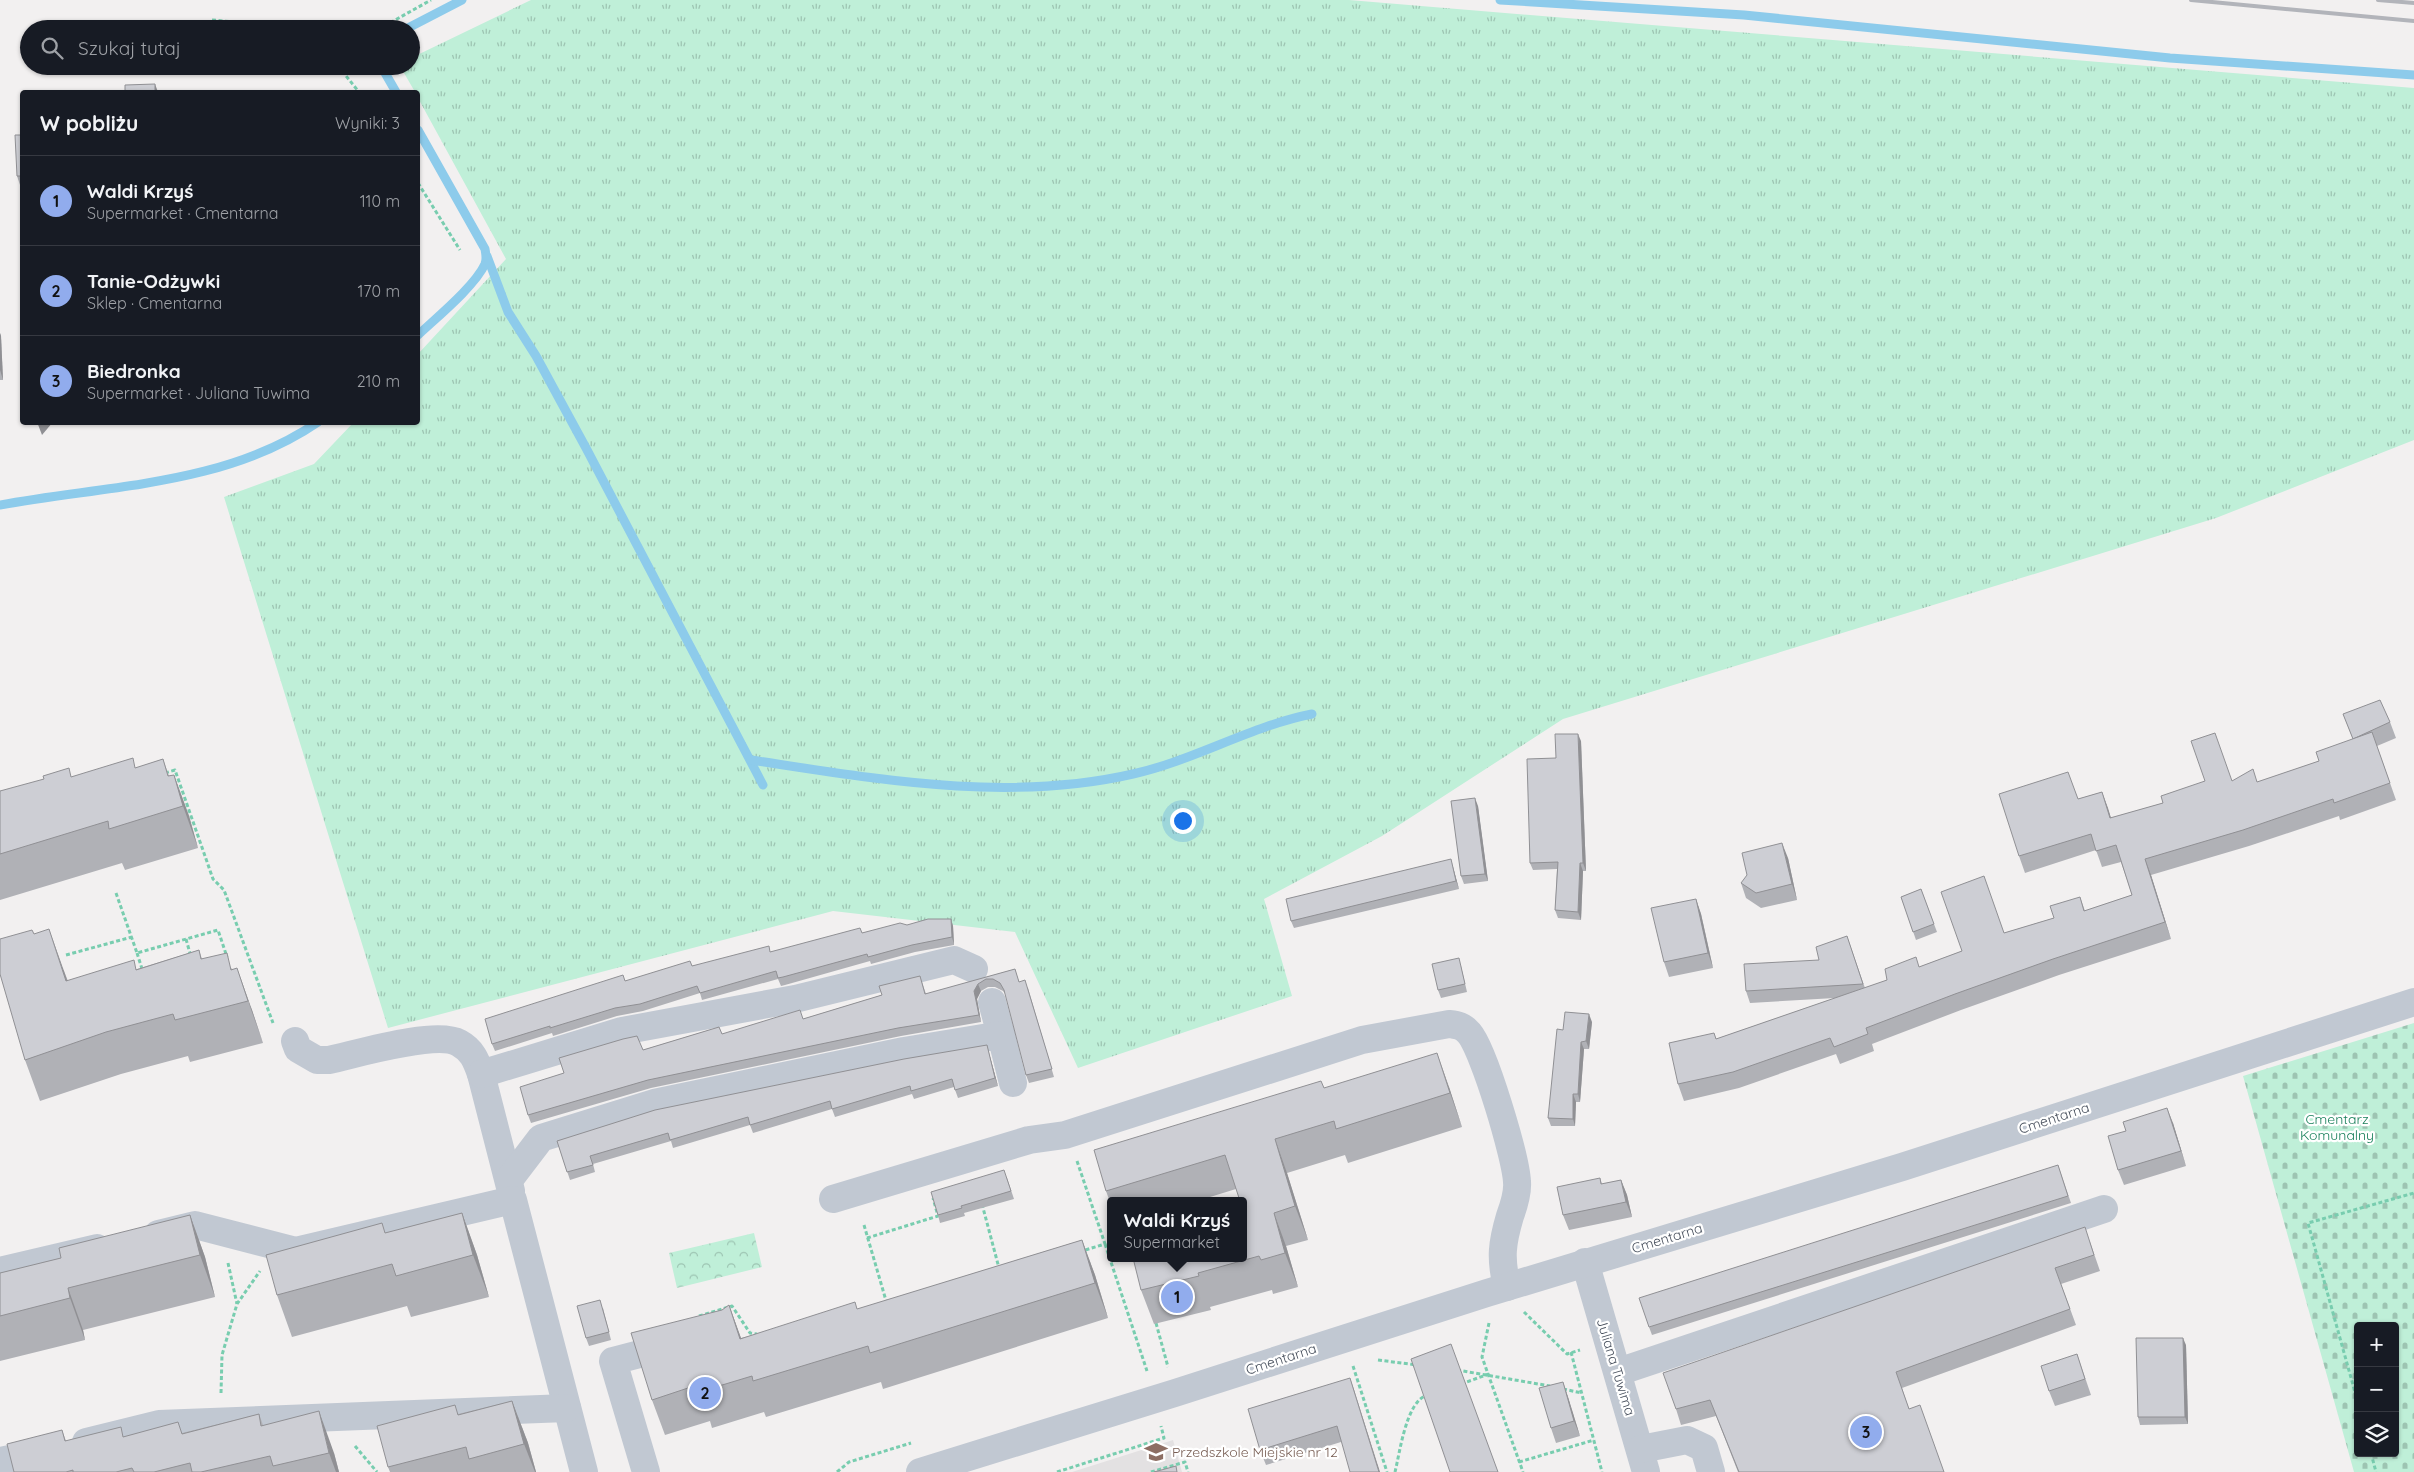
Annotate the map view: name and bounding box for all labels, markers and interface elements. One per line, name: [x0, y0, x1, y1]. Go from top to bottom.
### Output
search box: [20, 20, 420, 75]
icon: search: [38, 34, 66, 62]
text: Szukaj tutaj: [78, 36, 181, 60]
text: W pobliżu: [40, 110, 138, 136]
text: Wyniki: 3: [335, 113, 400, 133]
text: Waldi Krzyś: [87, 179, 193, 203]
text: 1: [53, 191, 59, 211]
text: 110 m: [360, 191, 400, 211]
text: Supermarket · Cmentarna: [87, 203, 279, 223]
text: Tanie-Odżywki: [87, 269, 220, 293]
text: 2: [51, 281, 61, 301]
text: 170 m: [357, 281, 400, 301]
text: Sklep · Cmentarna: [87, 293, 222, 313]
text: Biedronka: [87, 359, 181, 383]
text: 3: [52, 371, 60, 391]
text: 210 m: [357, 371, 400, 391]
text: Supermarket · Juliana Tuwima: [87, 383, 310, 403]
your location: [1170, 808, 1196, 834]
street label: Cmentarna: [2016, 1098, 2092, 1138]
park label: Cmentarz Komunalny: [2300, 1110, 2374, 1144]
popup: [1107, 1197, 1247, 1262]
text: Waldi Krzyś: [1124, 1208, 1230, 1232]
street label: Cmentarna: [1629, 1219, 1705, 1257]
text: Supermarket: [1124, 1232, 1220, 1252]
pin: 1: [1161, 1278, 1193, 1316]
street label: Juliana Tuwima: [1593, 1316, 1639, 1418]
map controls: [2354, 1322, 2399, 1457]
button: +: [2354, 1322, 2399, 1367]
street label: Cmentarna: [1243, 1339, 1319, 1379]
button: −: [2354, 1367, 2399, 1412]
pin: 2: [689, 1374, 721, 1412]
button: layers: [2354, 1412, 2399, 1457]
pin: 3: [1850, 1413, 1882, 1451]
school or university icon: Przedszkole Miejskie nr 12: [1143, 1439, 1169, 1465]
place label: Przedszkole Miejskie nr 12: [1172, 1443, 1338, 1461]

